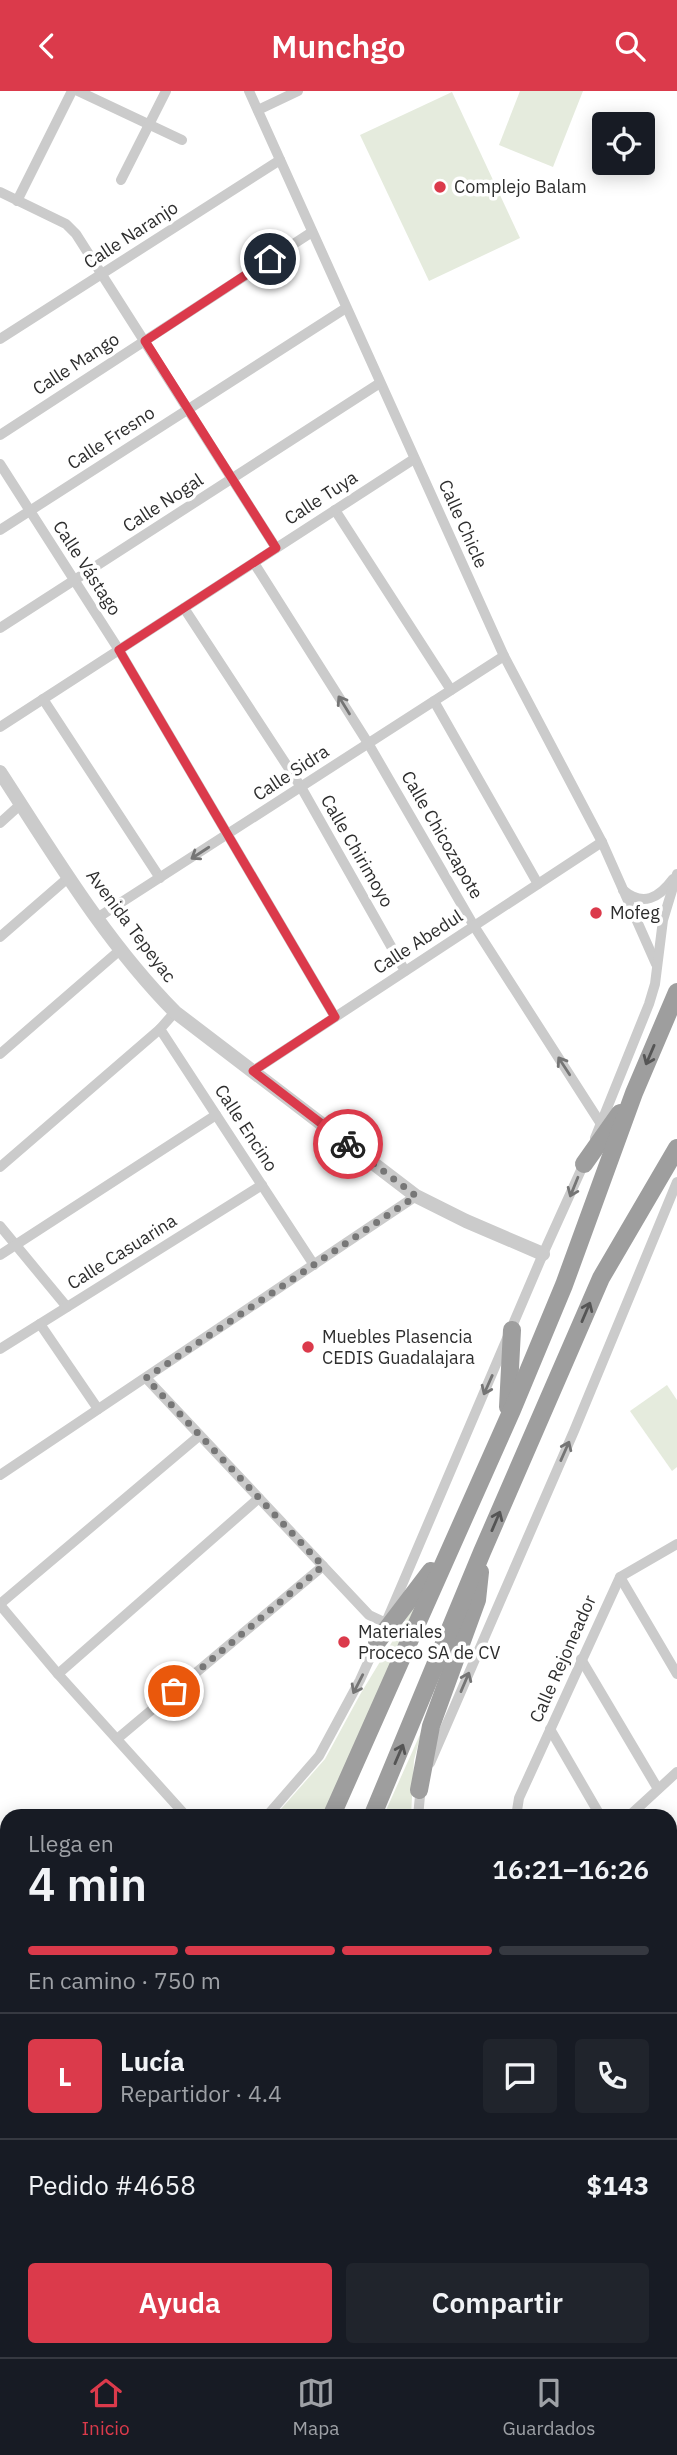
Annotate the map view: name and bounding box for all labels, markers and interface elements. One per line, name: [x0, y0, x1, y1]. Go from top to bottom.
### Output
text: Munchgo: [271, 25, 406, 67]
icon: back: [28, 27, 66, 65]
icon: search: [611, 27, 649, 65]
map controls: [592, 112, 655, 175]
button: locate: [592, 112, 655, 175]
place label: Complejo Balam: [454, 175, 587, 198]
marker: Complejo Balam: [432, 179, 448, 195]
street label: Calle Naranjo: [79, 196, 182, 274]
pin: [240, 229, 300, 289]
icon: home: [251, 240, 289, 278]
street label: Calle Mango: [28, 327, 123, 400]
street label: Calle Fresno: [63, 401, 159, 474]
street label: Calle Tuya: [280, 465, 362, 530]
street label: Calle Nogal: [118, 468, 207, 537]
street label: Calle Chicle: [434, 476, 493, 572]
street label: Calle Vástago: [48, 516, 127, 620]
one-way arrow: [336, 695, 350, 715]
street label: Calle Sidra: [248, 739, 333, 806]
street label: Calle Chicozapote: [396, 767, 488, 903]
street label: Calle Chirimoyo: [316, 790, 399, 911]
one-way arrow: [191, 845, 210, 860]
street label: Avenida Tepeyac: [81, 865, 181, 987]
place label: Mofeg: [610, 901, 660, 924]
street label: Calle Abedul: [369, 904, 467, 979]
marker: Mofeg: [588, 905, 604, 921]
one-way arrow: [643, 1044, 656, 1065]
one-way arrow: [557, 1057, 571, 1077]
street label: Calle Encino: [210, 1080, 283, 1176]
courier: [313, 1109, 383, 1179]
icon: bike: [329, 1125, 367, 1163]
one-way arrow: [567, 1175, 580, 1197]
street label: Calle Casuarina: [63, 1209, 181, 1294]
one-way arrow: [580, 1302, 593, 1324]
place label: Muebles Plasencia CEDIS Guadalajara: [322, 1325, 475, 1369]
marker: Muebles Plasencia CEDIS Guadalajara: [300, 1339, 316, 1355]
one-way arrow: [481, 1374, 494, 1395]
one-way arrow: [559, 1440, 572, 1462]
one-way arrow: [490, 1511, 503, 1532]
street label: Calle Rejoneador: [524, 1591, 601, 1726]
place label: Materiales Proceco SA de CV: [358, 1620, 500, 1664]
marker: Materiales Proceco SA de CV: [336, 1634, 352, 1650]
pin: [144, 1661, 204, 1721]
icon: bag: [155, 1672, 193, 1710]
one-way arrow: [459, 1672, 472, 1693]
one-way arrow: [350, 1673, 364, 1693]
one-way arrow: [393, 1743, 406, 1765]
text: Llega en: [28, 1828, 114, 1858]
text: 16:21–16:26: [492, 1852, 649, 1886]
text: 4 min: [28, 1854, 147, 1914]
text: En camino · 750 m: [28, 1965, 221, 1995]
button: chat: [483, 2039, 557, 2113]
button: phone: [575, 2039, 649, 2113]
text: Lucía: [120, 2044, 185, 2078]
text: L: [58, 2059, 72, 2093]
text: Repartidor · 4.4: [120, 2078, 282, 2108]
text: Pedido #4658: [28, 2168, 196, 2202]
text: $143: [587, 2168, 649, 2202]
button: Ayuda: [28, 2263, 332, 2343]
button: Compartir: [346, 2263, 649, 2343]
tab: Inicio: [82, 2374, 130, 2440]
tab: Mapa: [293, 2374, 339, 2440]
tab: Guardados: [502, 2374, 595, 2440]

